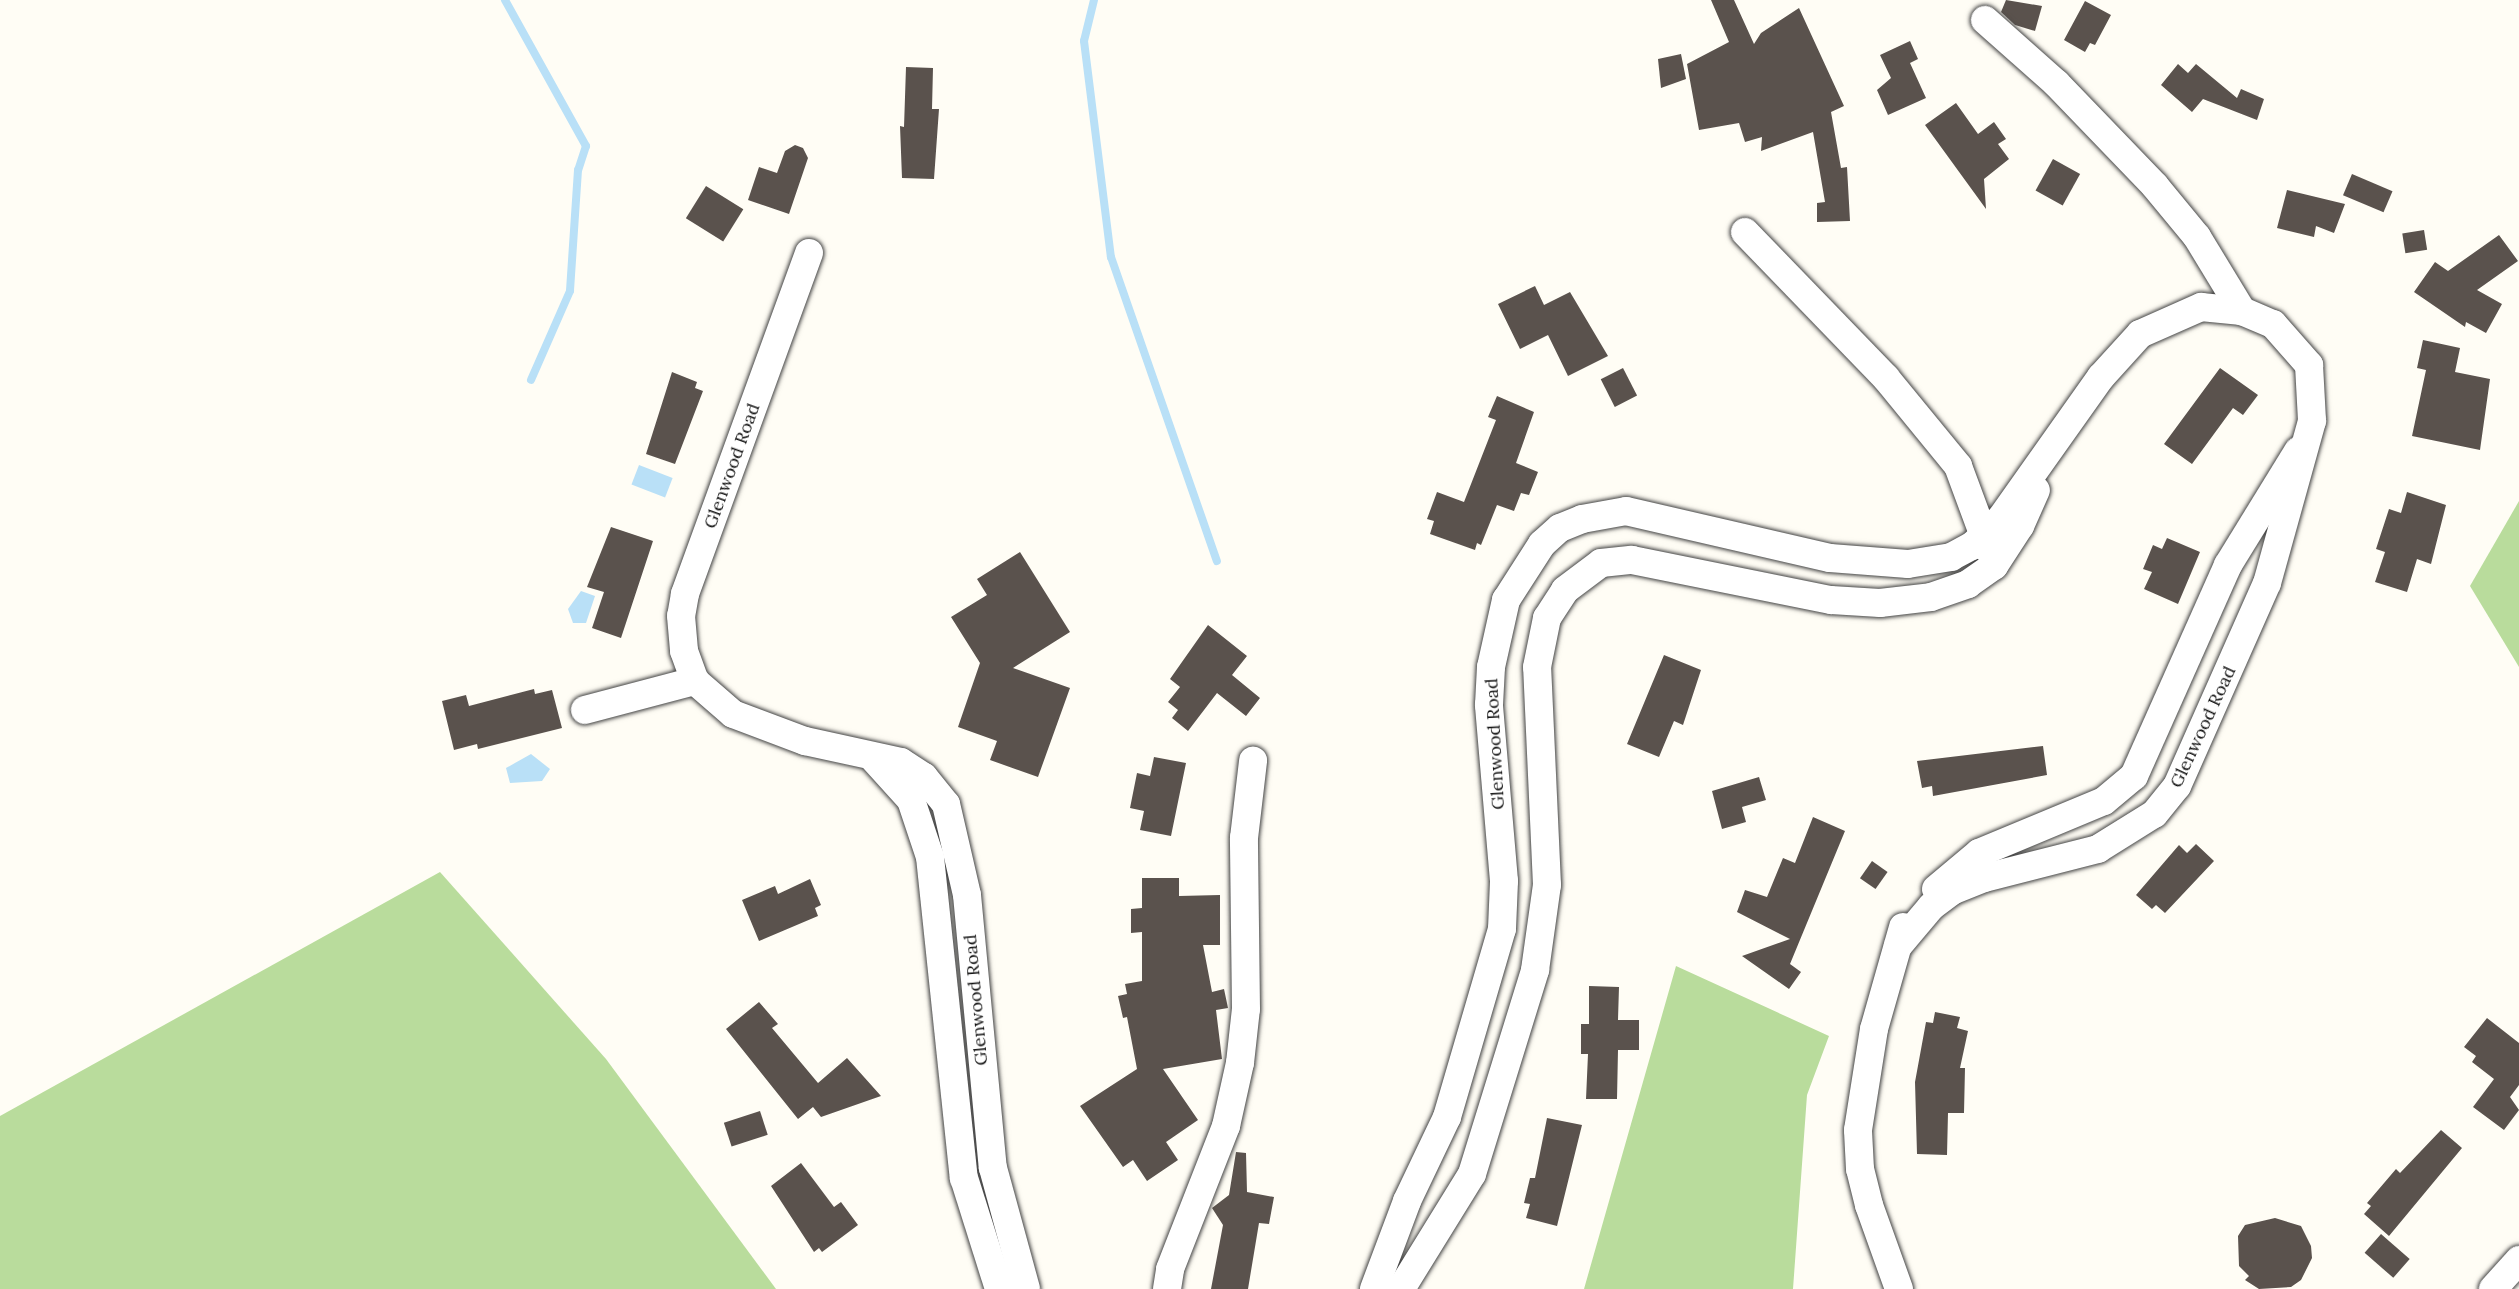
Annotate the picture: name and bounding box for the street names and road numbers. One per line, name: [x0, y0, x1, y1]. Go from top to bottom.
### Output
street label: Glenwood Road: [699, 401, 765, 531]
street label: Glenwood Road: [2165, 663, 2241, 791]
street label: Glenwood Road: [1481, 678, 1509, 810]
street label: Glenwood Road: [960, 934, 992, 1066]

